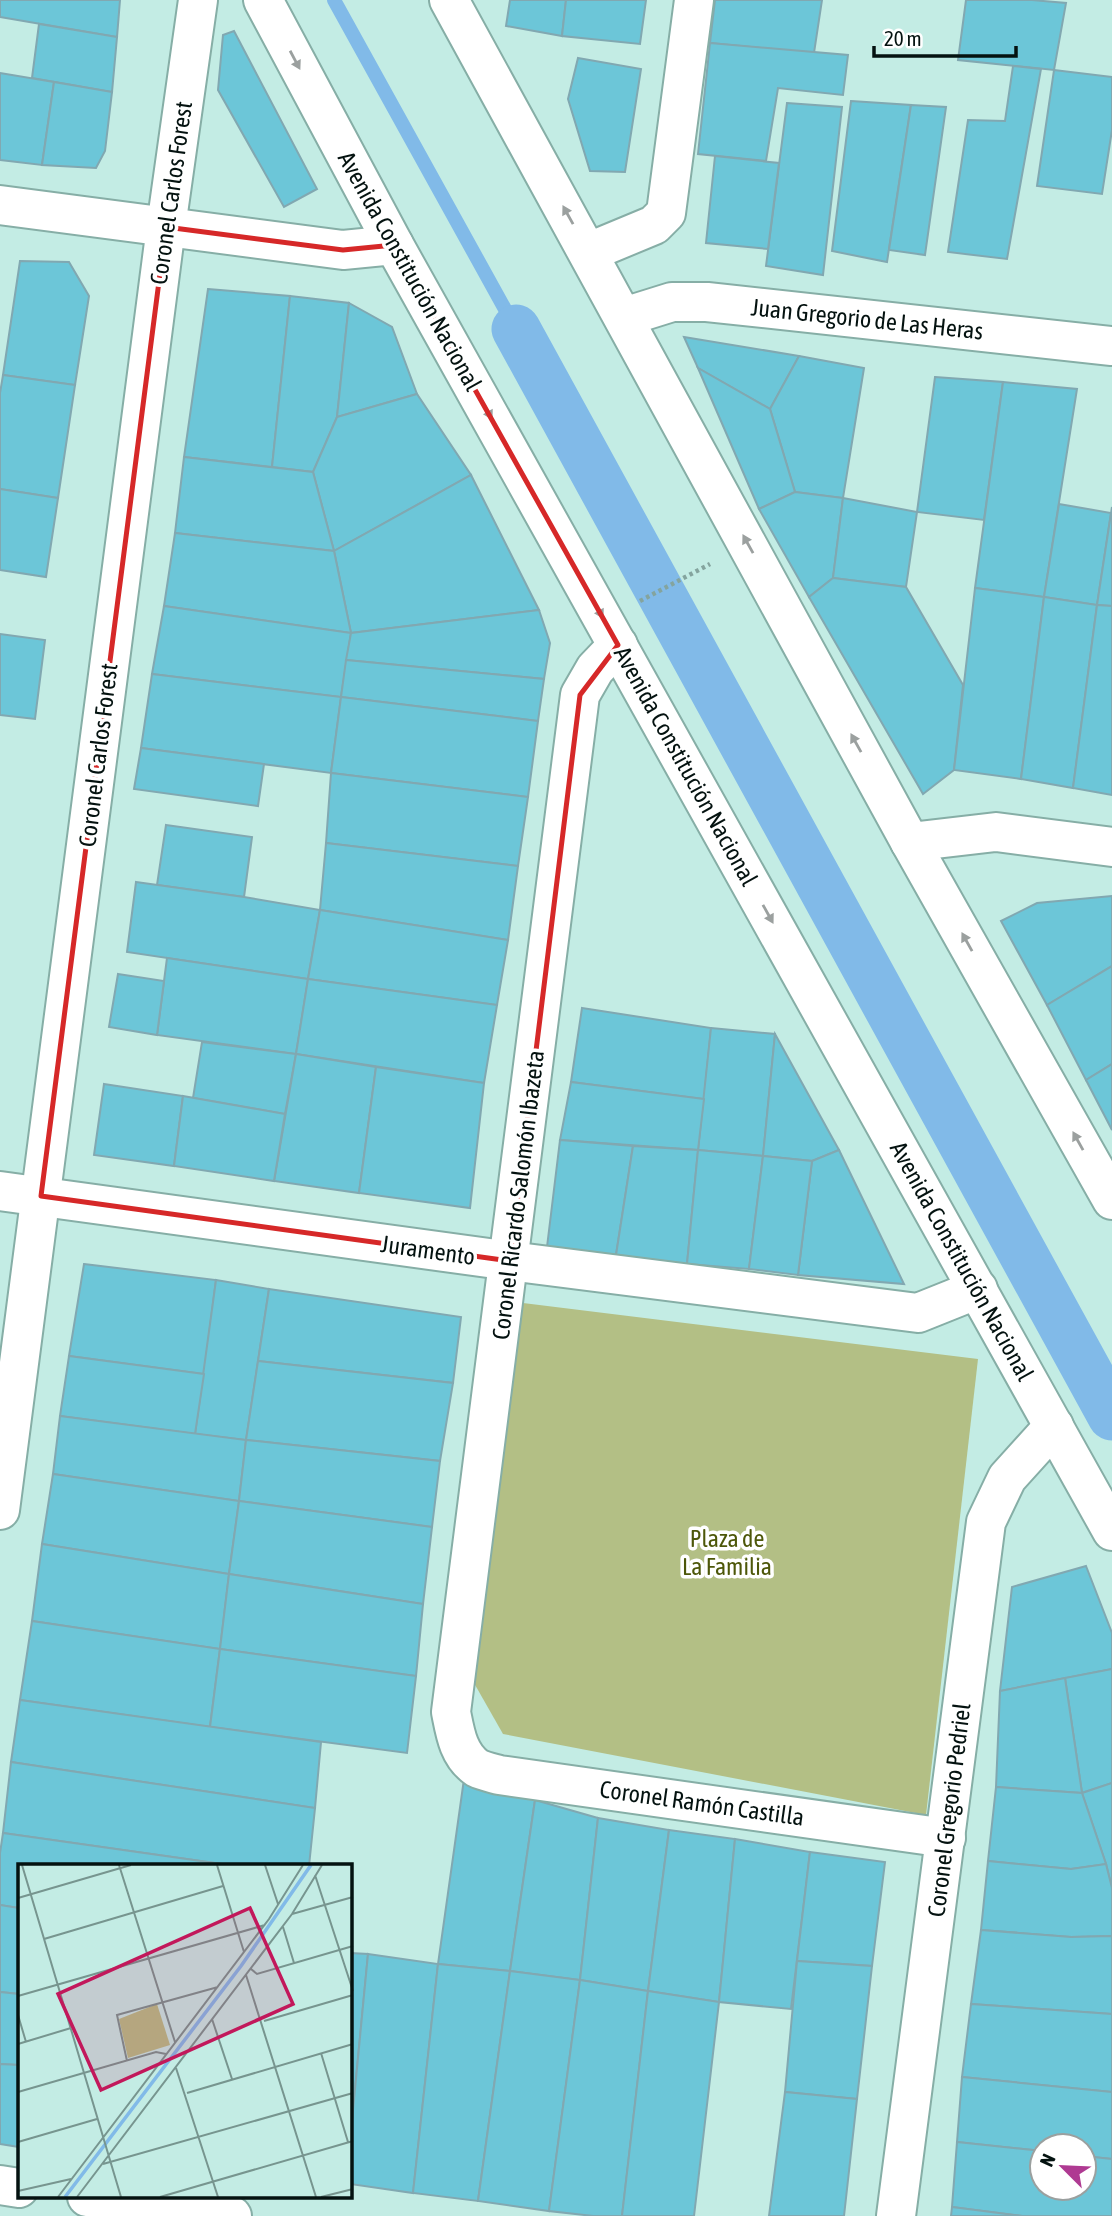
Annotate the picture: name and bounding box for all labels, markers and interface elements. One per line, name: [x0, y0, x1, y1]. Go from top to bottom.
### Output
scale bar: [874, 14, 1016, 58]
text: 20 m: [884, 26, 922, 50]
one-way arrow: [290, 50, 301, 70]
street label: Coronel Carlos Forest: [145, 100, 197, 286]
street label: Avenida Constitución Nacional: [333, 147, 487, 396]
one-way arrow: [562, 205, 574, 225]
street label: Juan Gregorio de Las Heras: [750, 293, 984, 345]
one-way arrow: [481, 401, 493, 420]
one-way arrow: [742, 533, 754, 553]
one-way arrow: [592, 599, 604, 618]
street label: Avenida Constitución Nacional: [609, 642, 763, 891]
street label: Coronel Carlos Forest: [73, 662, 123, 848]
one-way arrow: [850, 734, 862, 753]
one-way arrow: [762, 905, 774, 925]
one-way arrow: [961, 933, 973, 952]
street label: Coronel Ricardo Salomón Ibazeta: [487, 1049, 549, 1341]
one-way arrow: [1072, 1131, 1084, 1150]
street label: Avenida Constitución Nacional: [885, 1137, 1039, 1386]
street label: Juramento: [379, 1230, 477, 1270]
park label: Plaza de La Familia: [682, 1525, 772, 1580]
street label: Coronel Gregorio Pedriel: [922, 1701, 976, 1918]
street label: Coronel Ramón Castilla: [598, 1775, 806, 1831]
inset map: [18, 1864, 352, 2198]
north arrow: [1028, 2132, 1098, 2202]
text: N: [1035, 2150, 1060, 2170]

